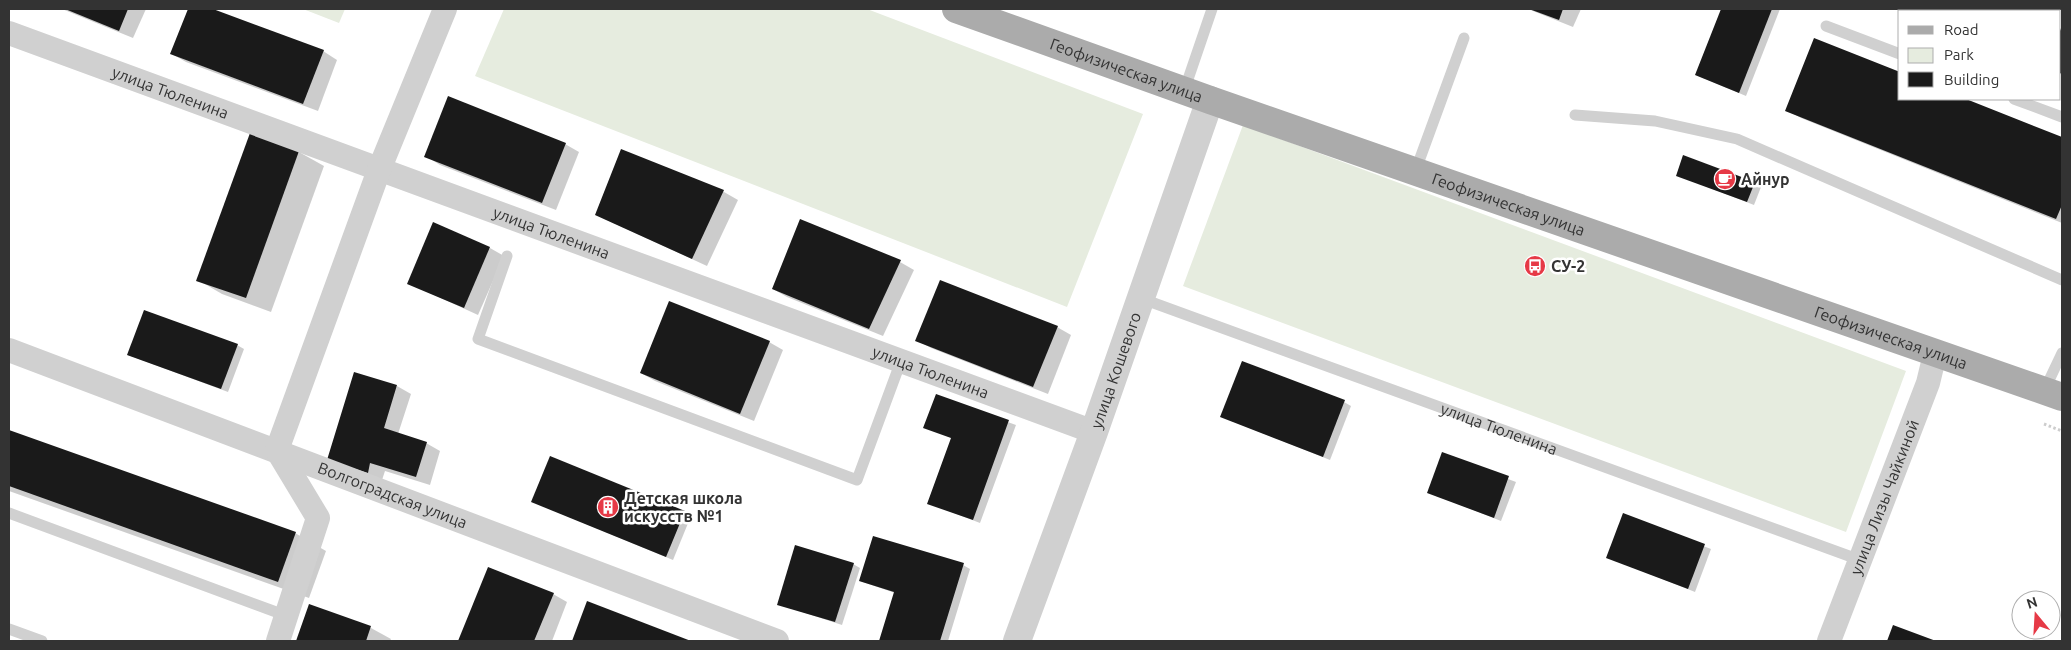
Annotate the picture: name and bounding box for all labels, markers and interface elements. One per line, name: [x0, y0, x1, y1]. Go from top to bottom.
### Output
legend: [1898, 10, 2061, 100]
text: Road: [1944, 21, 1979, 38]
street label: Геофизическая улица: [1048, 34, 1205, 106]
text: Park: [1944, 46, 1974, 63]
street label: улица Тюленина: [110, 63, 231, 122]
text: Building: [1944, 71, 1999, 88]
cafe icon: Айнур: [1713, 167, 1737, 191]
street label: Геофизическая улица: [1430, 169, 1587, 239]
place label: Айнур: [1741, 170, 1790, 188]
street label: улица Тюленина: [491, 203, 612, 262]
bus stop icon: СУ-2: [1523, 254, 1547, 278]
place label: СУ-2: [1551, 257, 1585, 275]
street label: Геофизическая улица: [1812, 302, 1970, 372]
street label: улица Кошевого: [1087, 310, 1144, 431]
street label: улица Тюленина: [870, 342, 991, 402]
street label: улица Тюленина: [1438, 399, 1560, 458]
street label: улица Лизы Чайкиной: [1846, 417, 1922, 577]
street label: Волгоградская улица: [315, 458, 470, 531]
place label: Детская школа искусств №1: [624, 489, 743, 525]
building icon: Детская школа искусств №1: [596, 495, 620, 519]
north arrow: [2011, 590, 2061, 640]
text: N: [2025, 593, 2039, 612]

